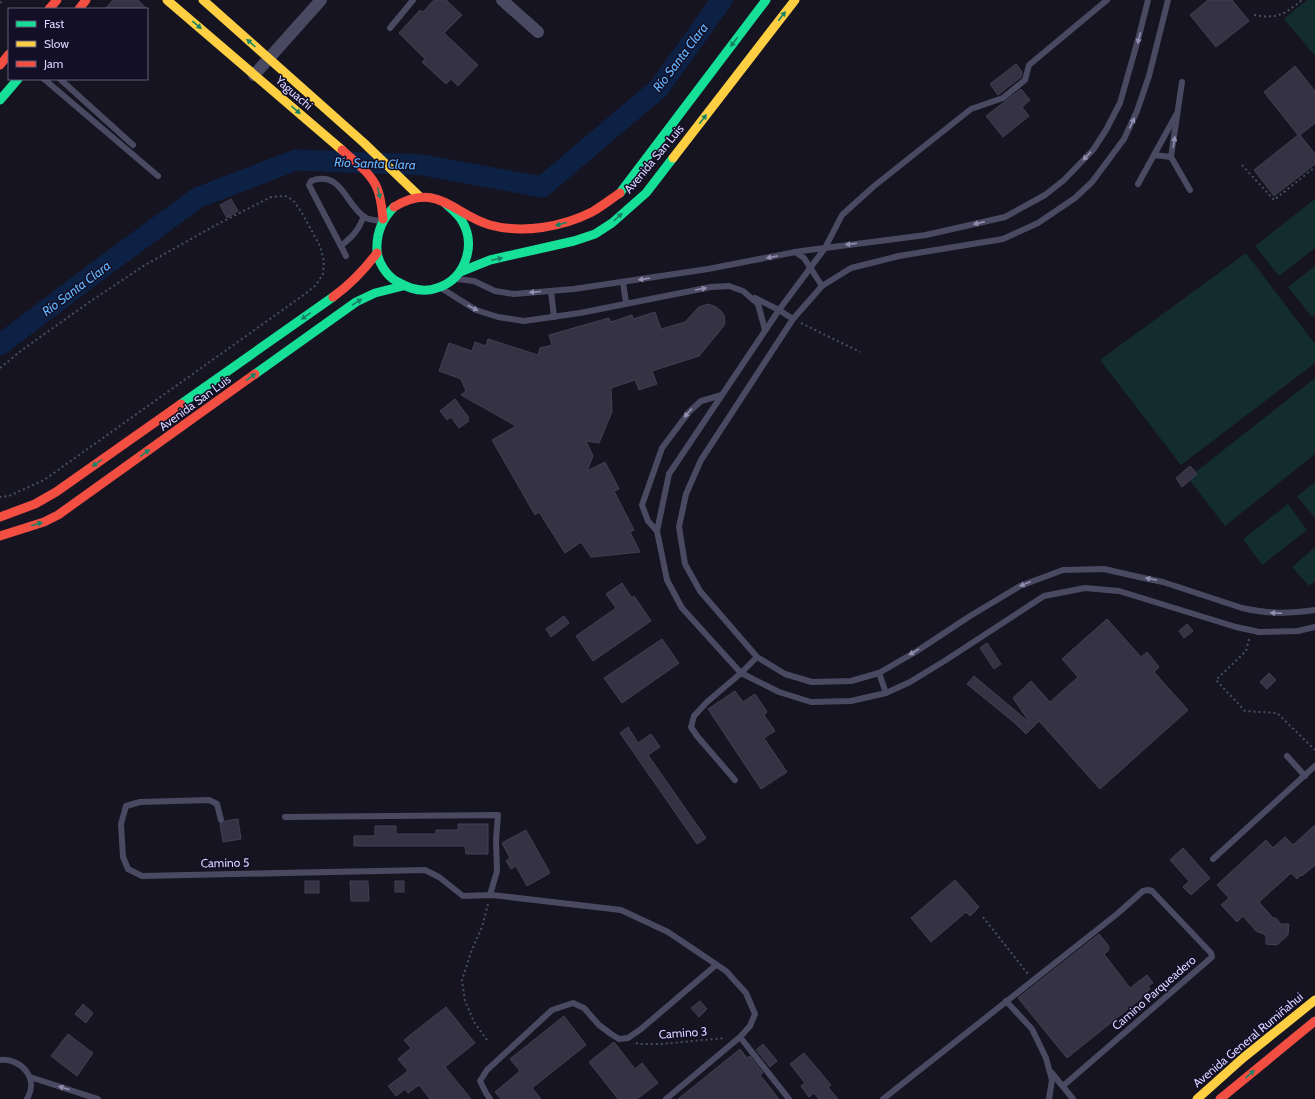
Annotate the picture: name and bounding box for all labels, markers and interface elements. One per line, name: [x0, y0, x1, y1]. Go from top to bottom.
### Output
legend: [8, 8, 148, 80]
one-way arrow: [778, 11, 786, 21]
text: Fast: [44, 16, 64, 31]
water label: Río Santa Clara: [649, 19, 711, 95]
one-way arrow: [191, 21, 202, 30]
one-way arrow: [1135, 32, 1141, 44]
text: Slow: [44, 36, 69, 51]
one-way arrow: [730, 37, 738, 48]
one-way arrow: [246, 38, 256, 47]
text: Jam: [43, 56, 63, 71]
street label: Yaguachi: [272, 72, 316, 113]
one-way arrow: [290, 105, 301, 114]
one-way arrow: [698, 113, 707, 124]
one-way arrow: [1129, 117, 1135, 128]
street label: Avenida San Luis: [620, 121, 687, 196]
one-way arrow: [1171, 136, 1177, 148]
one-way arrow: [1082, 151, 1092, 161]
water label: Río Santa Clara: [334, 154, 416, 172]
one-way arrow: [376, 187, 382, 199]
one-way arrow: [614, 213, 623, 222]
one-way arrow: [973, 220, 985, 226]
one-way arrow: [555, 221, 567, 227]
one-way arrow: [845, 241, 857, 248]
one-way arrow: [766, 254, 779, 260]
one-way arrow: [491, 255, 503, 261]
water label: Río Santa Clara: [38, 257, 114, 319]
one-way arrow: [638, 276, 650, 282]
one-way arrow: [695, 286, 707, 292]
one-way arrow: [529, 289, 541, 296]
one-way arrow: [352, 298, 362, 306]
one-way arrow: [467, 304, 479, 311]
one-way arrow: [301, 312, 312, 320]
street label: Avenida San Luis: [156, 371, 234, 434]
one-way arrow: [246, 373, 256, 381]
one-way arrow: [684, 408, 693, 418]
one-way arrow: [140, 449, 151, 457]
one-way arrow: [92, 459, 102, 467]
one-way arrow: [32, 521, 44, 527]
one-way arrow: [1145, 576, 1157, 582]
one-way arrow: [1018, 582, 1030, 588]
one-way arrow: [1270, 610, 1282, 617]
one-way arrow: [908, 649, 920, 656]
street label: Camino 5: [200, 855, 249, 870]
street label: Camino Parqueadero: [1109, 952, 1199, 1033]
street label: Avenida General Rumiñahui: [1189, 989, 1306, 1090]
street label: Camino 3: [658, 1023, 708, 1042]
one-way arrow: [1245, 1070, 1256, 1079]
one-way arrow: [57, 1085, 69, 1091]

